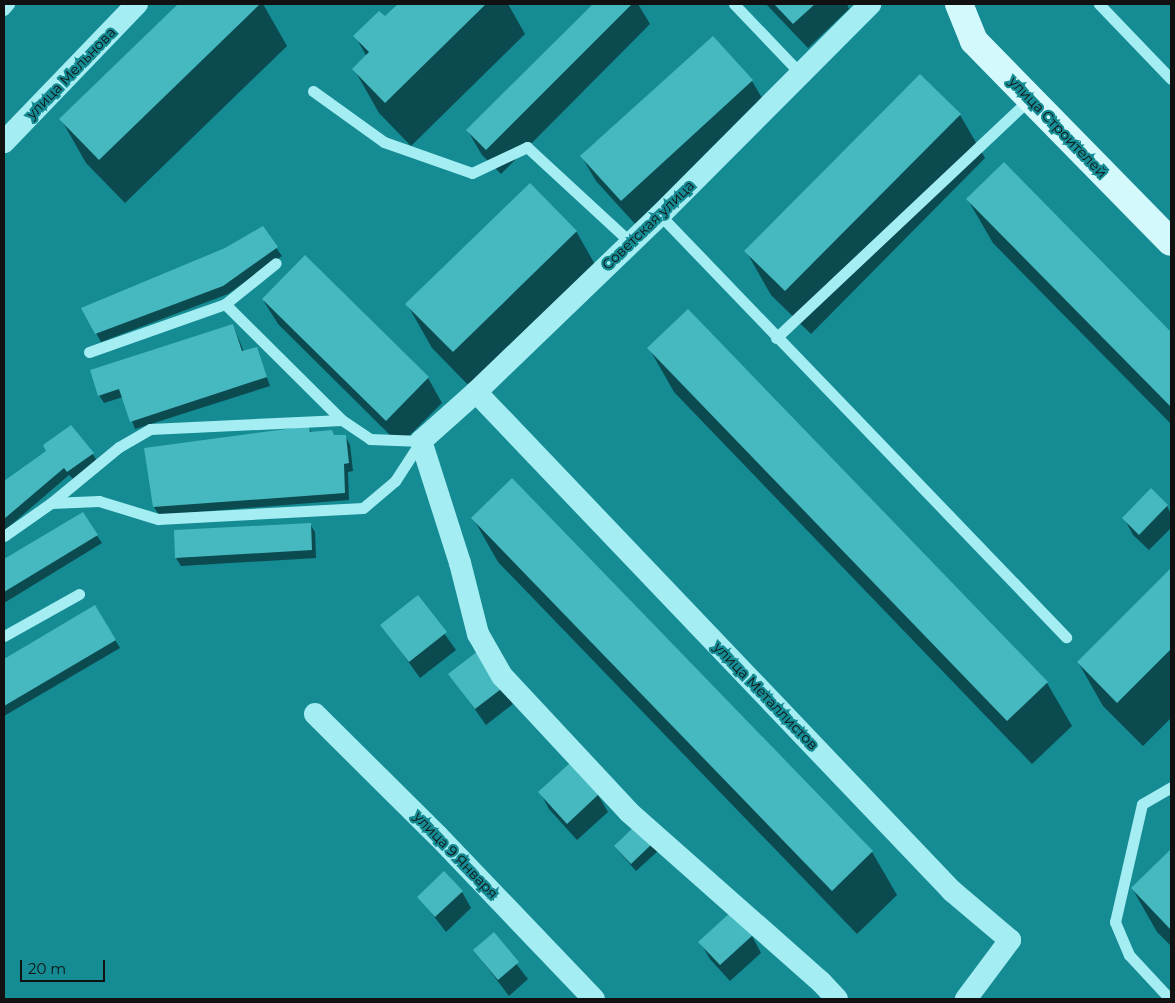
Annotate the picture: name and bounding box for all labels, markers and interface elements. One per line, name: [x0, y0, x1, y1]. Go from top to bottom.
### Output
street label: улица Мельнова: [23, 24, 119, 122]
street label: улица Строителей: [1005, 73, 1111, 181]
street label: Советская улица: [598, 177, 698, 273]
street label: улица Металлистов: [710, 639, 822, 753]
street label: улица 9 Января: [410, 808, 502, 902]
scale bar: [22, 950, 108, 982]
text: 20 m: [28, 959, 66, 978]

